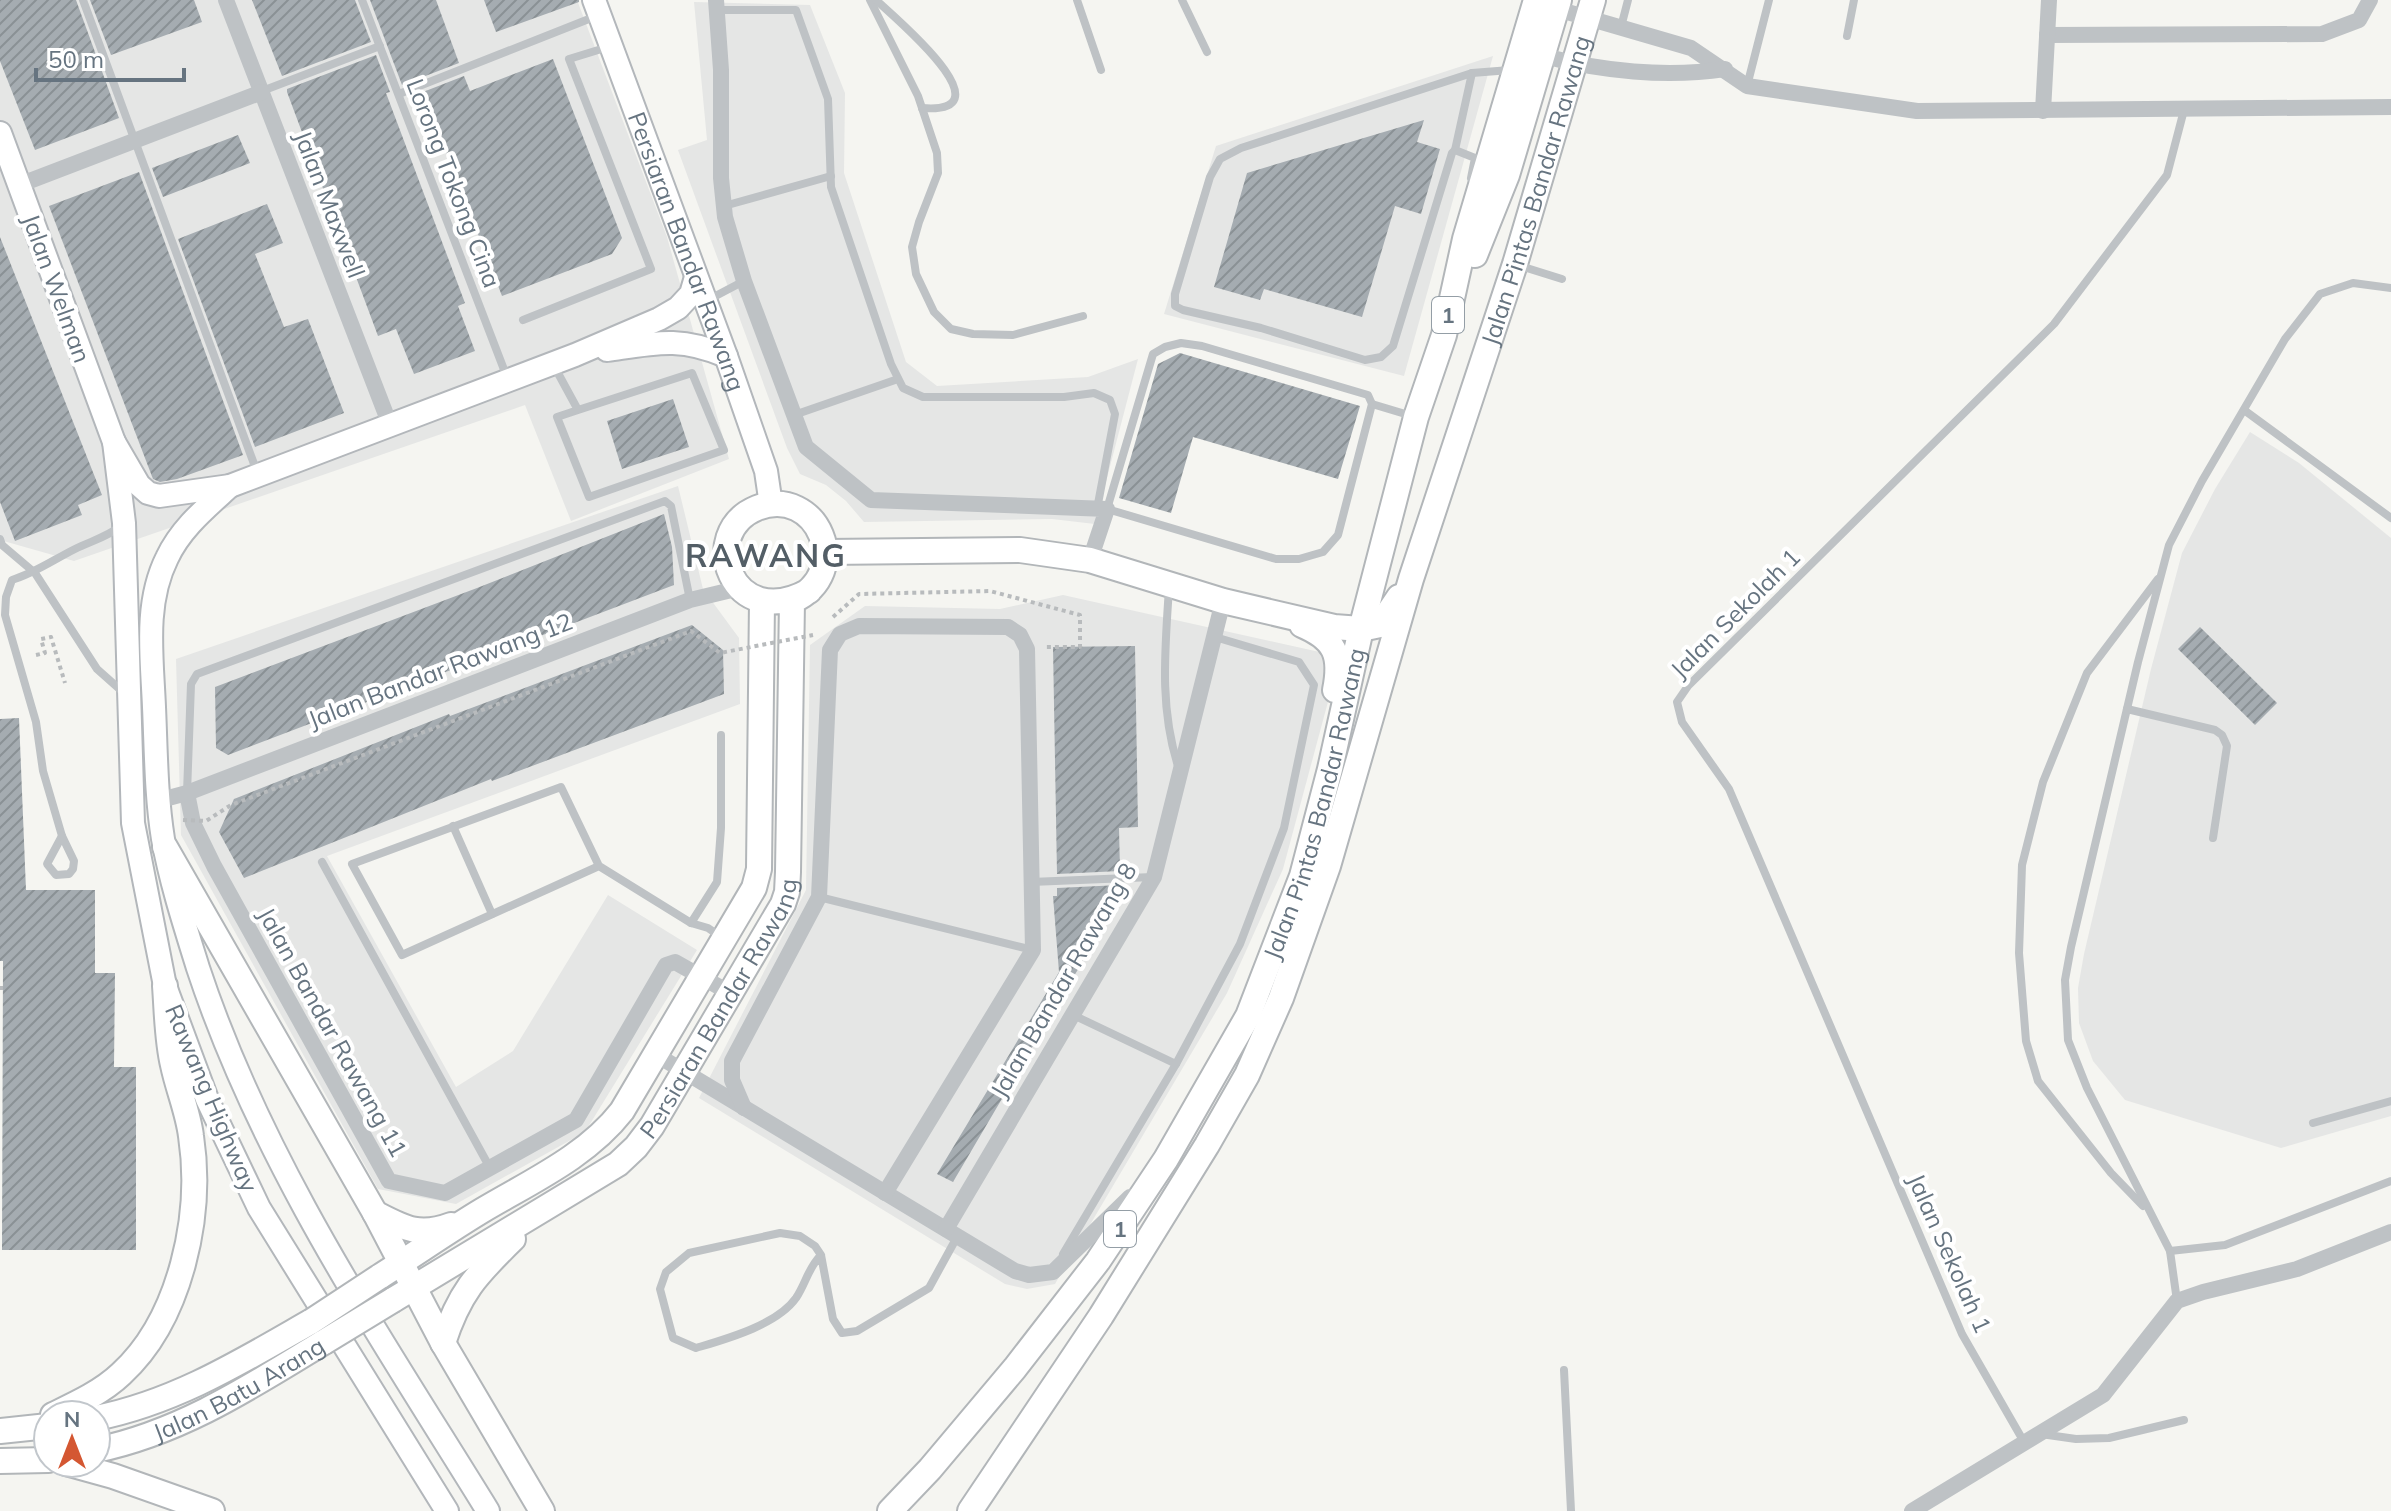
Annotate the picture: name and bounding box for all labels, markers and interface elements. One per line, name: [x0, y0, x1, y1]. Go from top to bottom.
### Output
scale bar: [36, 32, 184, 82]
street label: Jalan Pintas Bandar Rawang: [1474, 32, 1597, 349]
text: 50 m: [48, 44, 104, 74]
street label: Lorong Tokong Cina: [400, 74, 508, 292]
street label: Persiaran Bandar Rawang: [622, 108, 752, 395]
street label: Jalan Maxwell: [288, 126, 372, 282]
street label: Jalan Welman: [16, 209, 98, 367]
road number: 1: [1432, 297, 1464, 333]
district label: RAWANG: [685, 535, 847, 575]
street label: Jalan Sekolah 1: [1664, 542, 1806, 684]
street label: Jalan Bandar Rawang 12: [304, 606, 576, 734]
street label: Jalan Pintas Bandar Rawang: [1256, 645, 1371, 964]
street label: Jalan Bandar Rawang 8: [983, 857, 1143, 1103]
street label: Persiaran Bandar Rawang: [633, 878, 803, 1144]
street label: Jalan Bandar Rawang 11: [252, 902, 414, 1162]
street label: Rawang Highway: [159, 1000, 265, 1197]
street label: Jalan Sekolah 1: [1901, 1169, 1999, 1337]
road number: 1: [1104, 1211, 1136, 1247]
street label: Jalan Batu Arang: [149, 1330, 330, 1447]
north arrow: [32, 1399, 112, 1479]
text: N: [64, 1405, 80, 1433]

